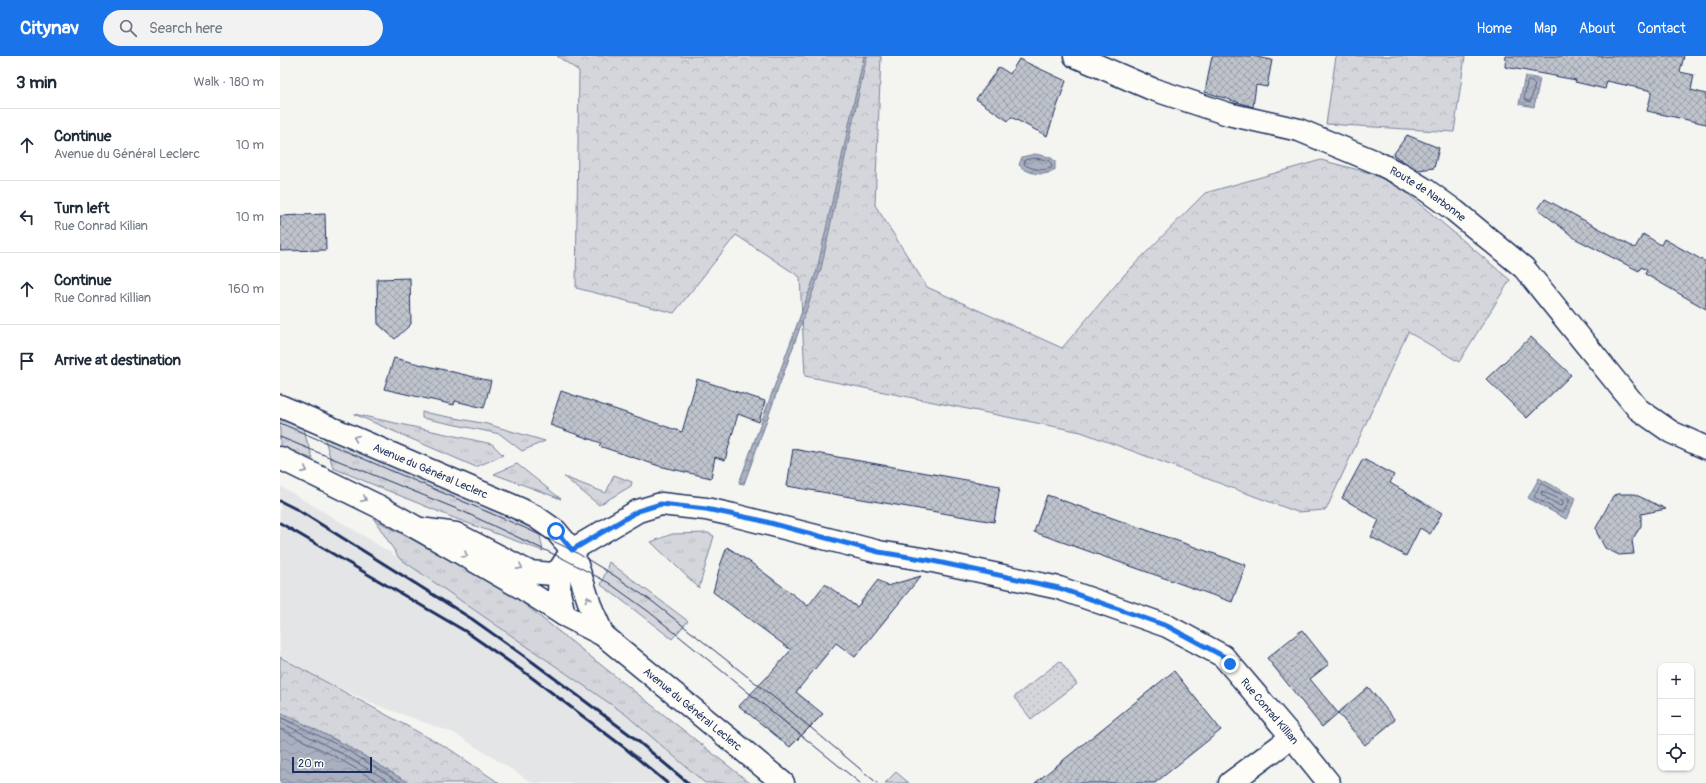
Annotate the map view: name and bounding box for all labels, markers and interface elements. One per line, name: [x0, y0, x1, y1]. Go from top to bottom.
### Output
search box: [103, 10, 383, 46]
text: Citynav: [20, 16, 79, 40]
icon: search: [117, 17, 139, 39]
text: Search here: [149, 19, 222, 38]
text: Home: [1477, 20, 1512, 37]
text: Map: [1534, 20, 1557, 37]
text: About: [1579, 20, 1615, 37]
text: Contact: [1637, 20, 1686, 37]
text: 3 min: [16, 72, 57, 93]
text: Walk · 180 m: [194, 74, 264, 90]
text: Continue: [54, 127, 112, 146]
icon: ahead: [16, 134, 38, 156]
text: 10 m: [236, 137, 264, 153]
text: Avenue du Général Leclerc: [54, 146, 200, 162]
street label: Route de Narbonne: [1388, 164, 1469, 225]
text: Turn left: [54, 199, 110, 218]
icon: left: [16, 206, 38, 228]
text: 10 m: [236, 209, 264, 225]
text: Rue Conrad Kilian: [54, 218, 148, 234]
text: Continue: [54, 271, 112, 290]
icon: ahead: [16, 278, 38, 300]
text: 160 m: [228, 281, 264, 297]
text: Rue Conrad Killian: [54, 290, 151, 306]
icon: arrive: [16, 350, 38, 372]
text: Arrive at destination: [54, 351, 181, 370]
one-way arrow: [353, 435, 360, 443]
street label: Avenue du Général Leclerc: [371, 441, 490, 502]
one-way arrow: [300, 465, 308, 473]
one-way arrow: [360, 494, 367, 502]
route start: [547, 522, 565, 540]
one-way arrow: [461, 551, 468, 558]
one-way arrow: [516, 563, 523, 570]
one-way arrow: [584, 595, 593, 602]
route end: [1221, 655, 1239, 673]
map controls: [1658, 663, 1694, 771]
button: +: [1658, 663, 1694, 699]
street label: Avenue du Général Leclerc: [641, 665, 745, 754]
street label: Rue Conrad Killian: [1238, 676, 1301, 747]
button: −: [1658, 699, 1694, 735]
button: locate: [1658, 735, 1694, 771]
scale bar: [292, 755, 372, 774]
text: 20 m: [298, 757, 324, 770]

